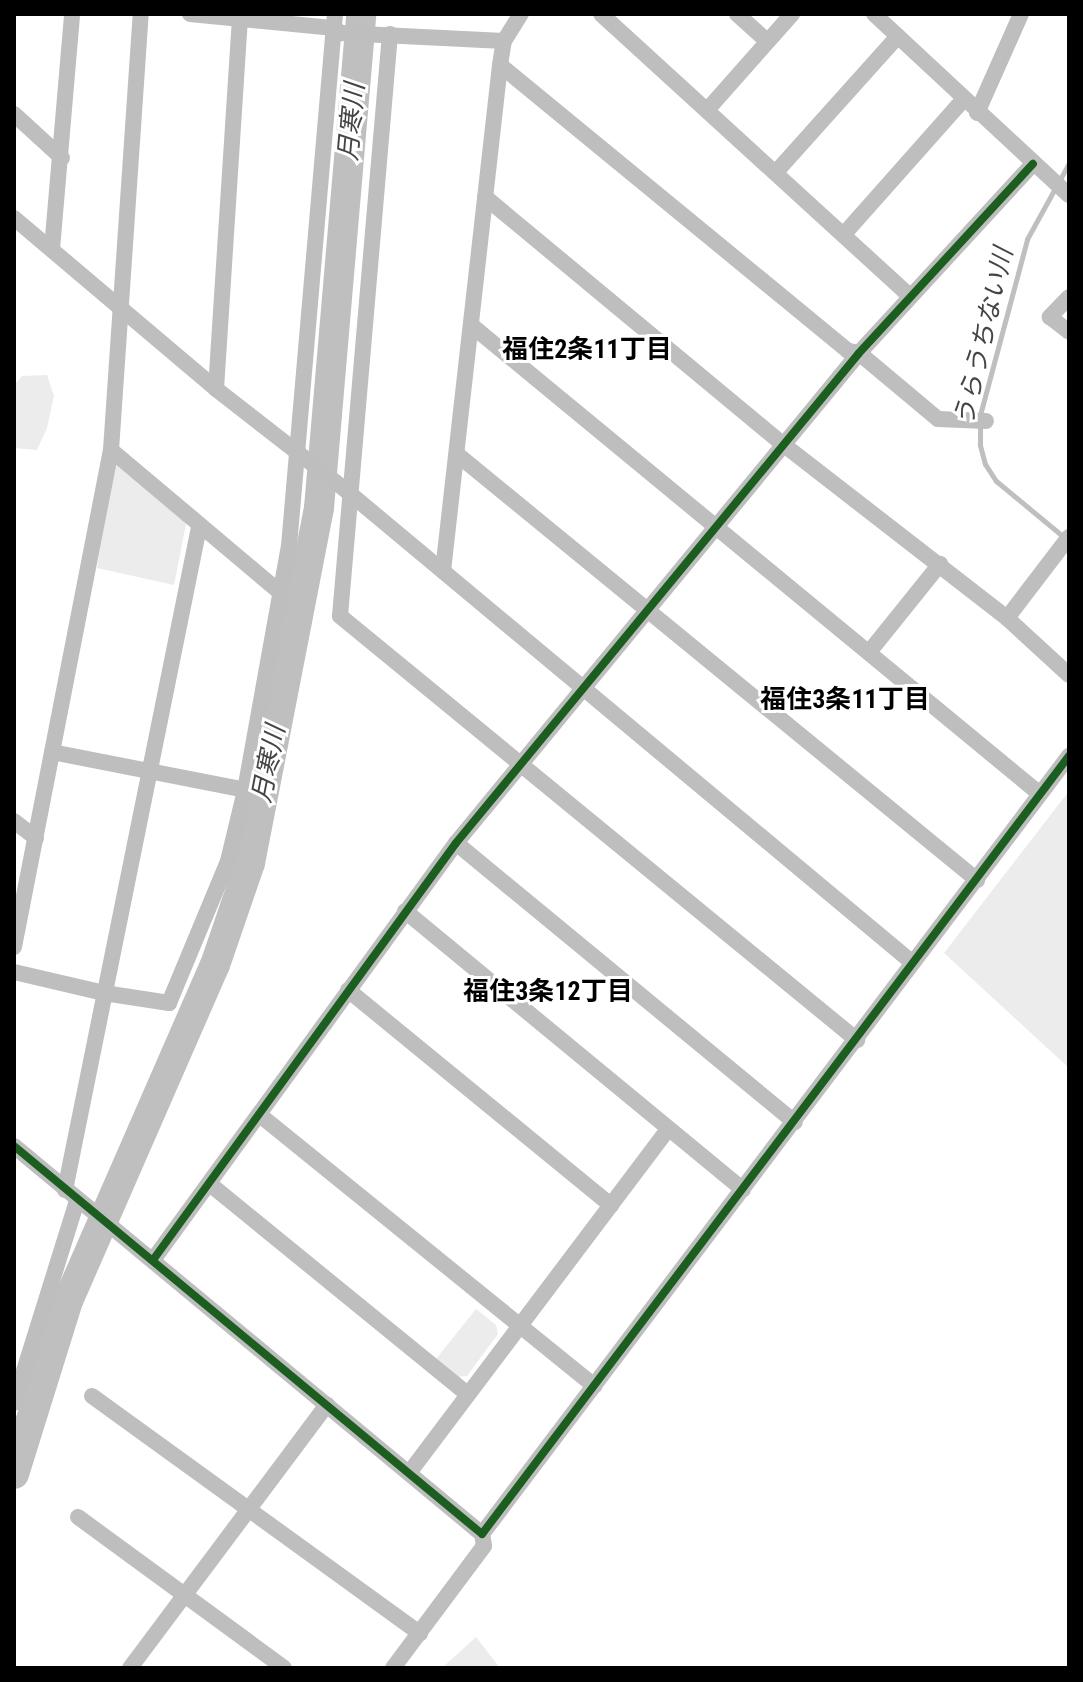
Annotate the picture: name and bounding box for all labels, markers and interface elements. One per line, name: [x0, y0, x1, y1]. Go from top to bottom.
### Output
water label: 月寒川: [333, 82, 371, 162]
water label: うらうちない川: [948, 245, 1020, 429]
district label: 福住2条11丁目: [502, 334, 672, 366]
district label: 福住3条11丁目: [760, 684, 930, 716]
water label: 月寒川: [246, 723, 292, 805]
district label: 福住3条12丁目: [463, 976, 633, 1008]

